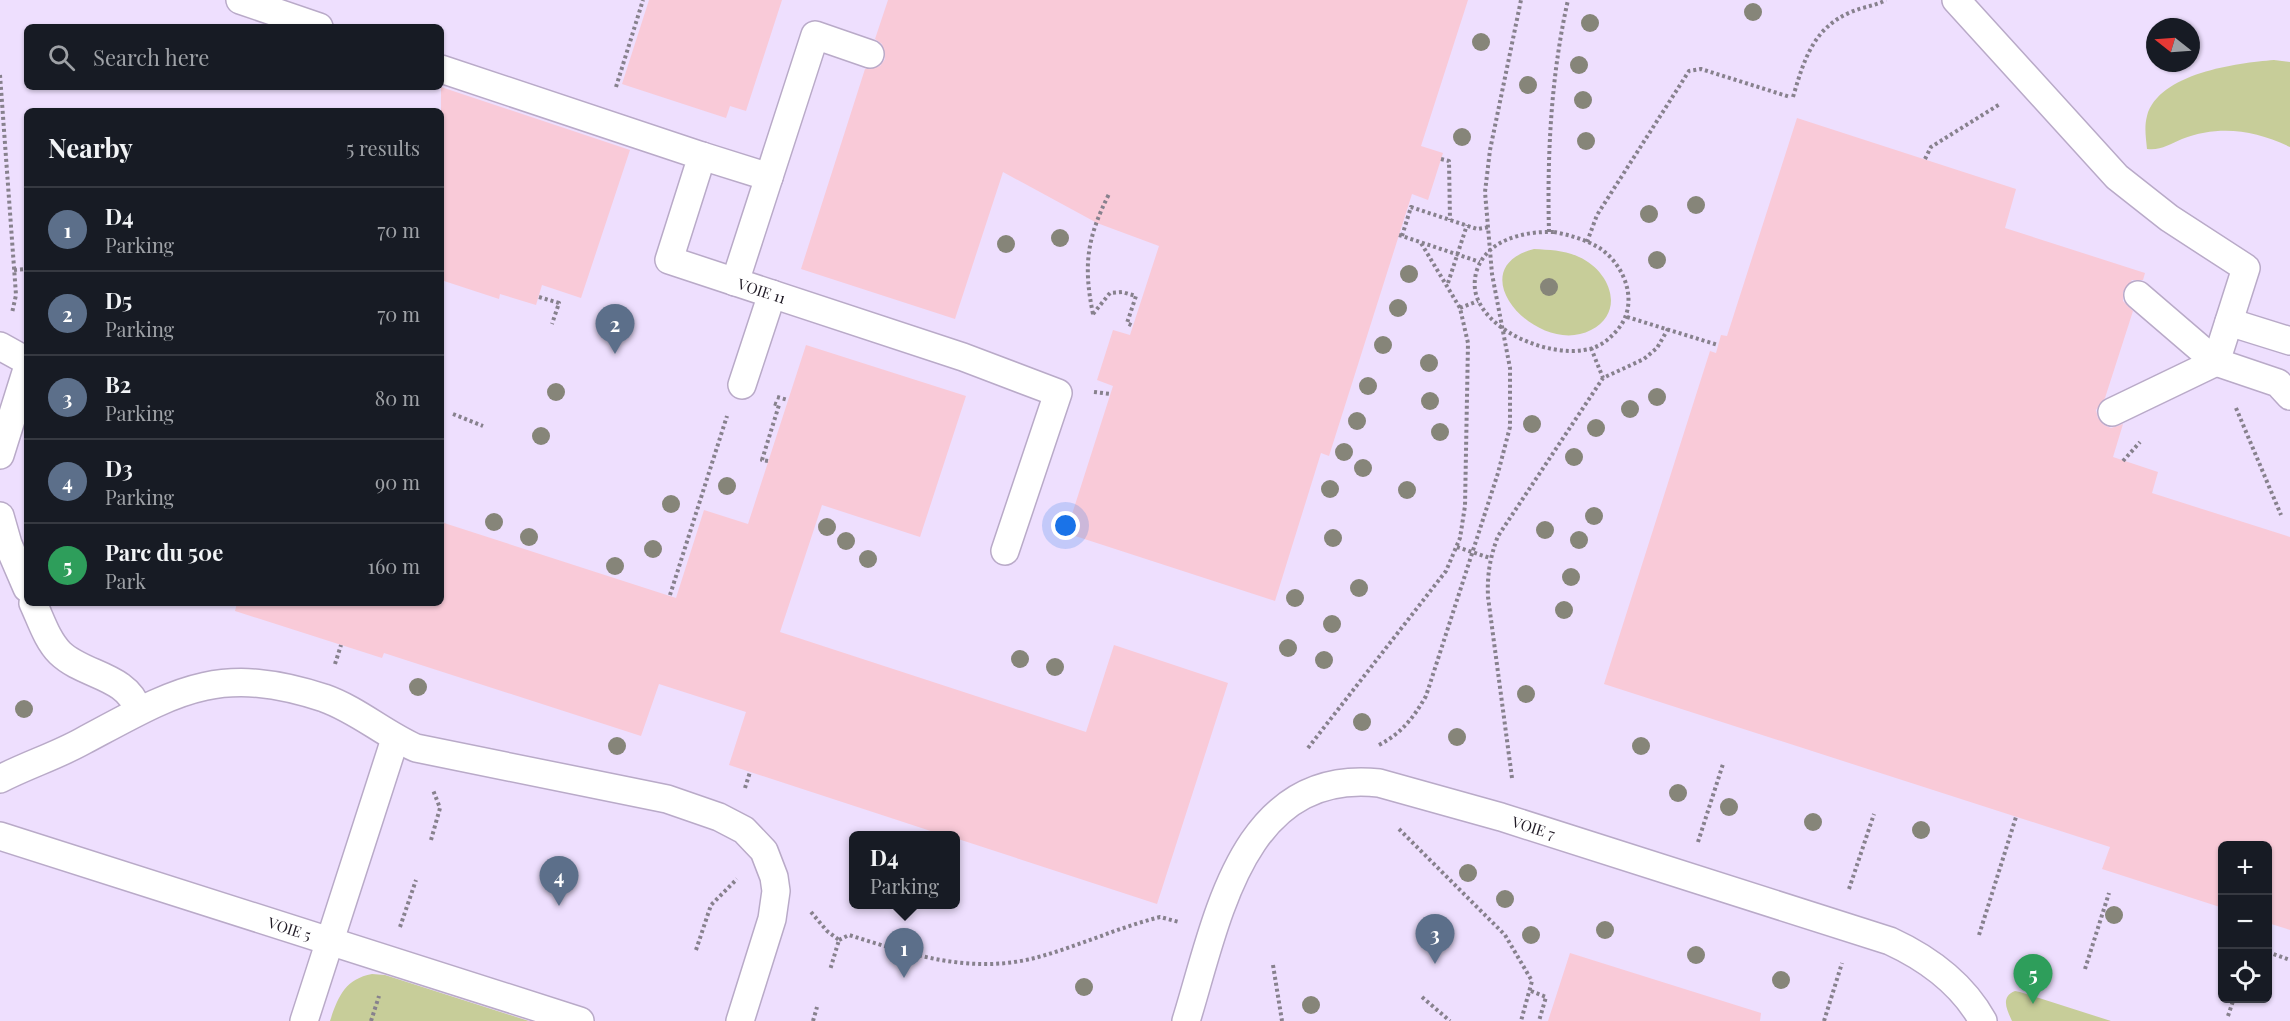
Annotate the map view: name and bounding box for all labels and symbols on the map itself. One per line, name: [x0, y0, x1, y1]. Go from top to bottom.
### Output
north arrow: [2146, 18, 2200, 72]
street label: VOIE 11: [734, 273, 789, 308]
pin: 2: [596, 304, 634, 354]
your location: [1051, 511, 1080, 540]
street label: VOIE 7: [1509, 811, 1558, 844]
pin: 4: [540, 856, 578, 906]
street label: VOIE 5: [264, 912, 314, 945]
pin: 3: [1416, 914, 1454, 964]
pin: 1: [884, 928, 924, 978]
pin: 5: [2014, 954, 2052, 1004]

